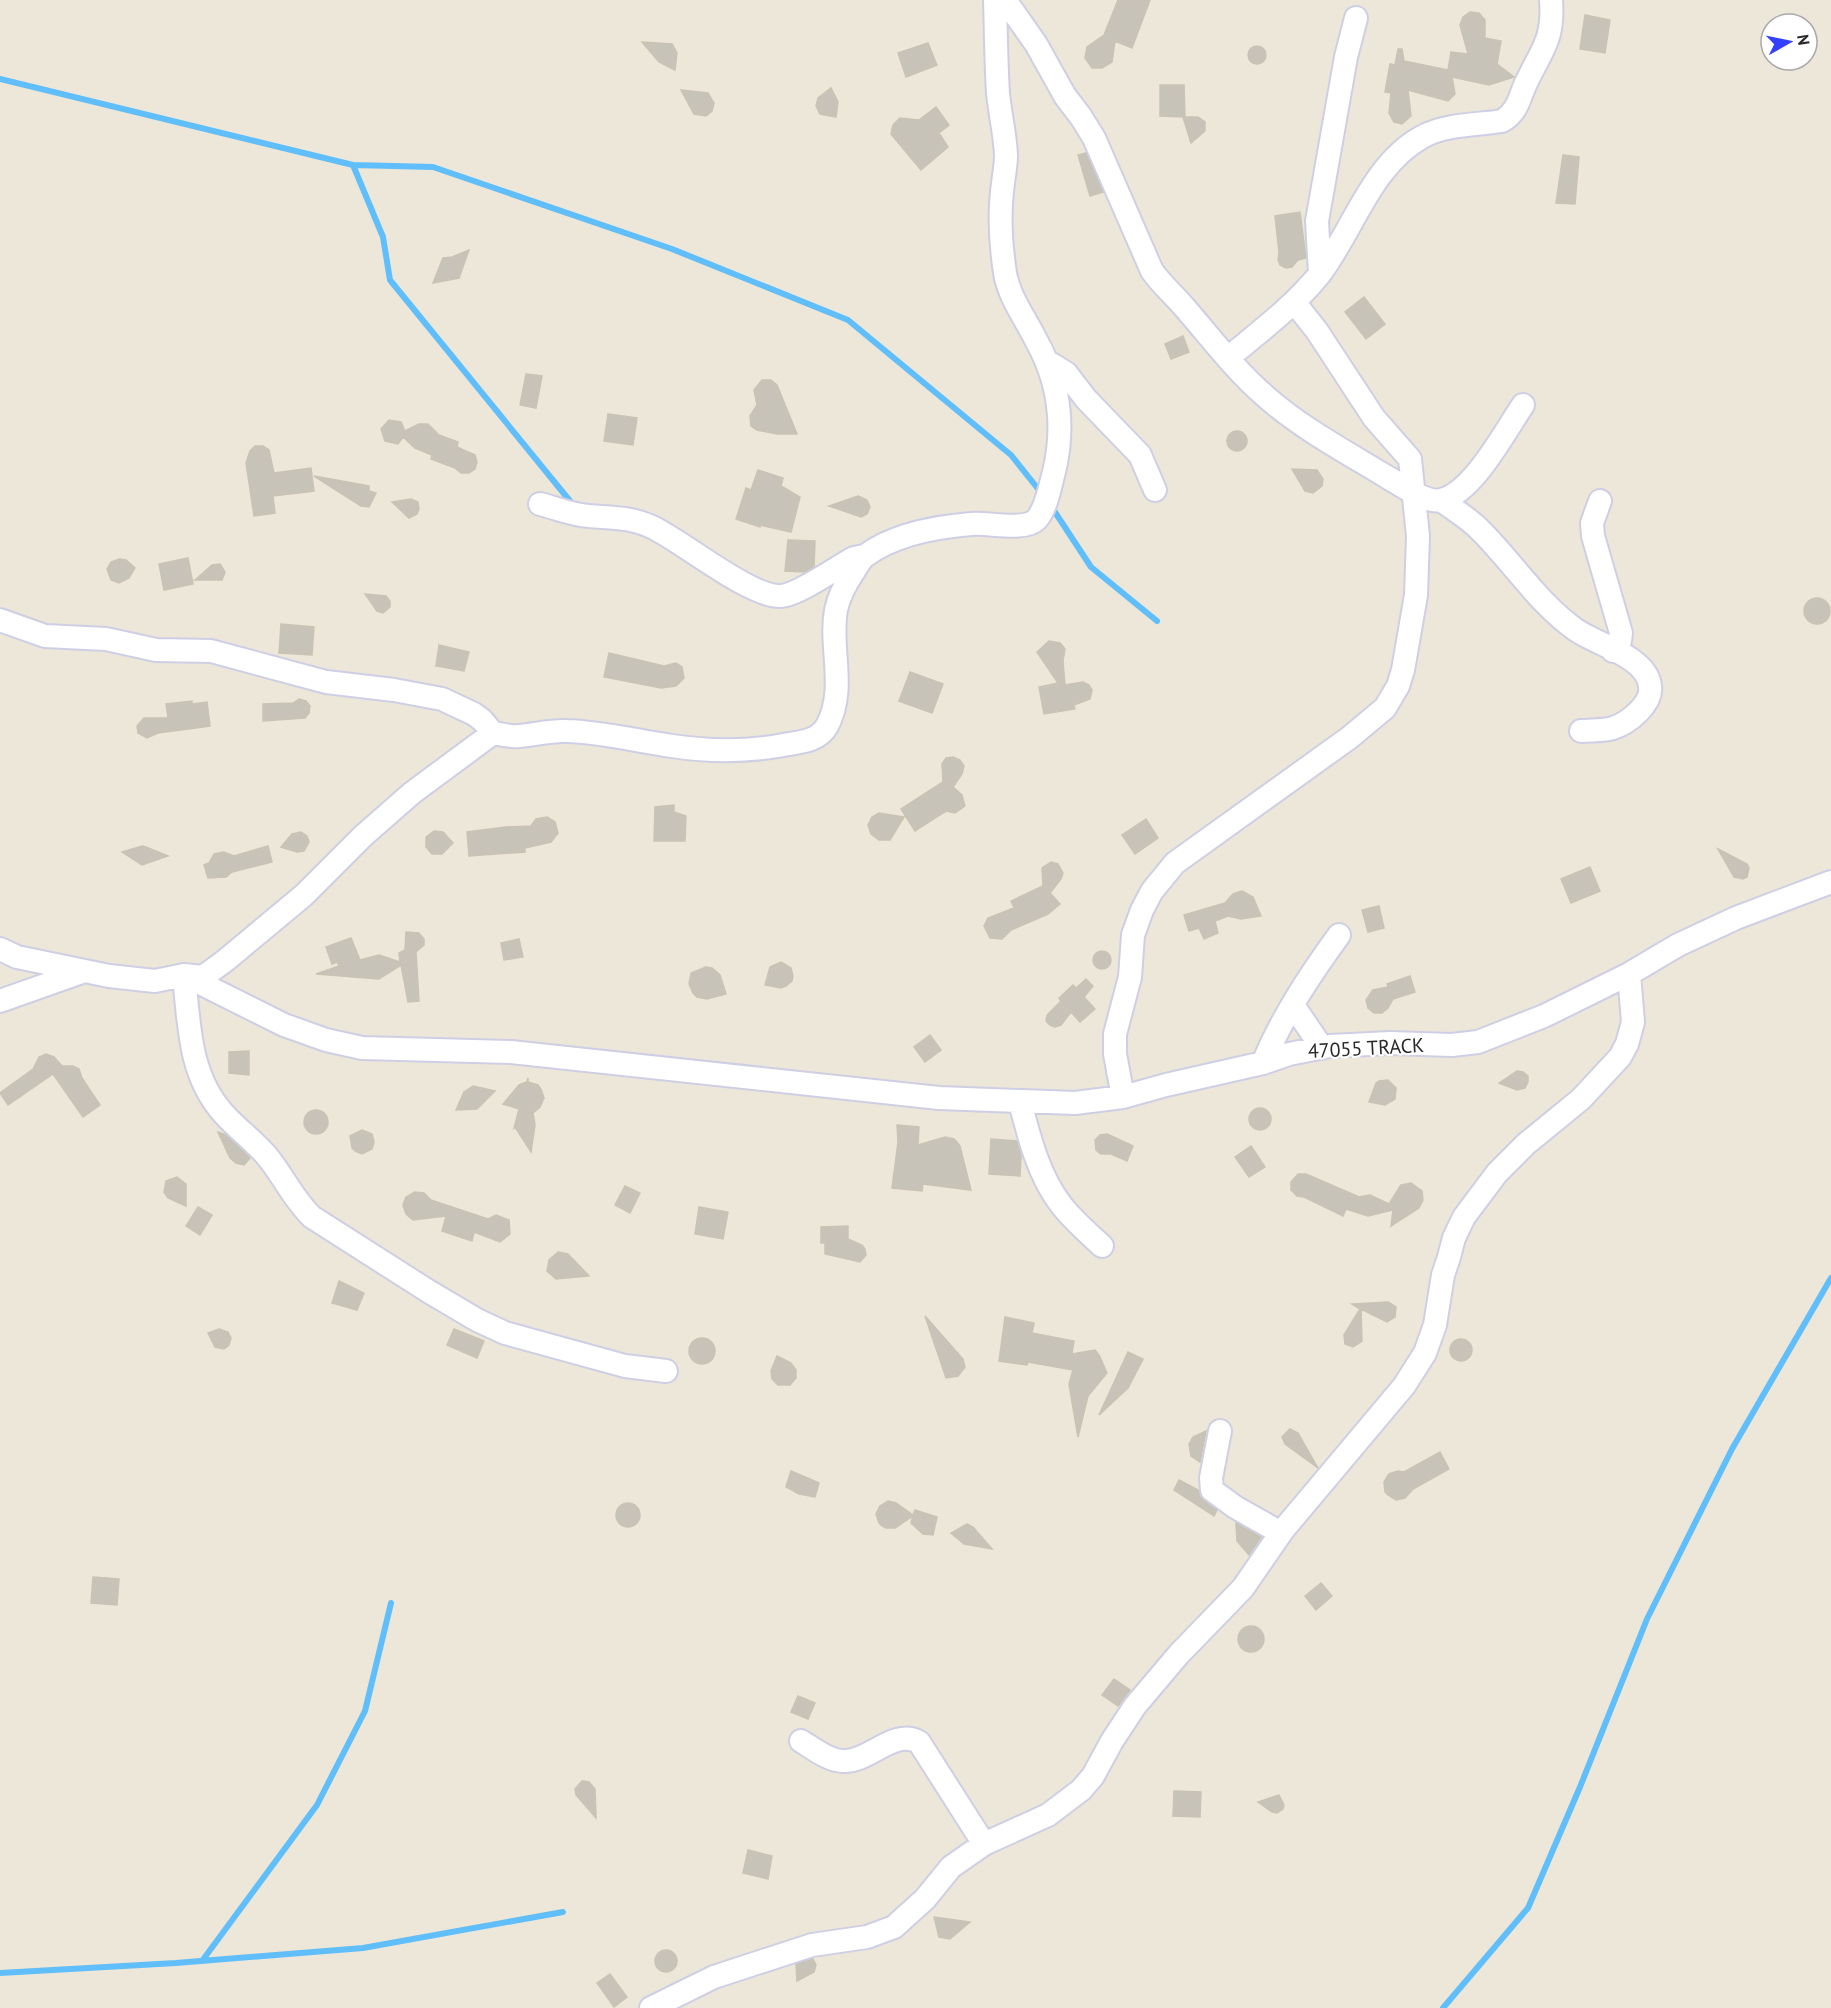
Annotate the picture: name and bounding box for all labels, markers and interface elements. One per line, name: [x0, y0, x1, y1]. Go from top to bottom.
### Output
north arrow: [1759, 12, 1819, 72]
text: N: [1793, 33, 1815, 46]
street label: 47055 TRACK: [1307, 1032, 1425, 1064]

